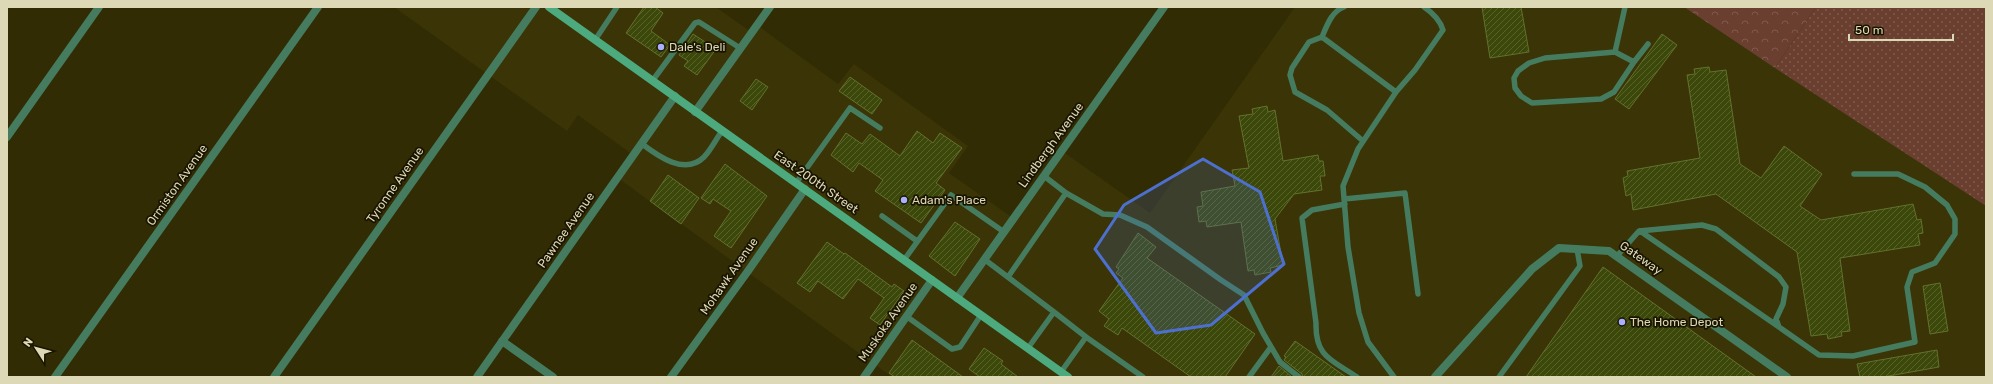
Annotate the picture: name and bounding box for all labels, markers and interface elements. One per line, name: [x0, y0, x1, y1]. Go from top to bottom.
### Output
scale bar: [1849, 16, 1953, 42]
text: 50 m: [1855, 23, 1883, 37]
place label: Dale's Deli: [669, 40, 726, 54]
marker: Dale's Deli: [656, 42, 666, 52]
street label: Lindbergh Avenue: [1016, 100, 1087, 190]
street label: Ormiston Avenue: [144, 141, 210, 228]
street label: Tyronne Avenue: [363, 144, 427, 226]
street label: East 200th Street: [771, 148, 861, 216]
street label: Pawnee Avenue: [535, 189, 597, 271]
place label: Adam's Place: [912, 193, 986, 207]
marker: Adam's Place: [899, 195, 909, 205]
street label: Mohawk Avenue: [697, 235, 761, 317]
street label: Gateway: [1617, 238, 1665, 278]
street label: Muskoka Avenue: [856, 280, 921, 364]
place label: The Home Depot: [1630, 315, 1723, 329]
marker: The Home Depot: [1617, 317, 1627, 327]
north arrow: [16, 328, 56, 368]
text: N: [21, 335, 36, 349]

